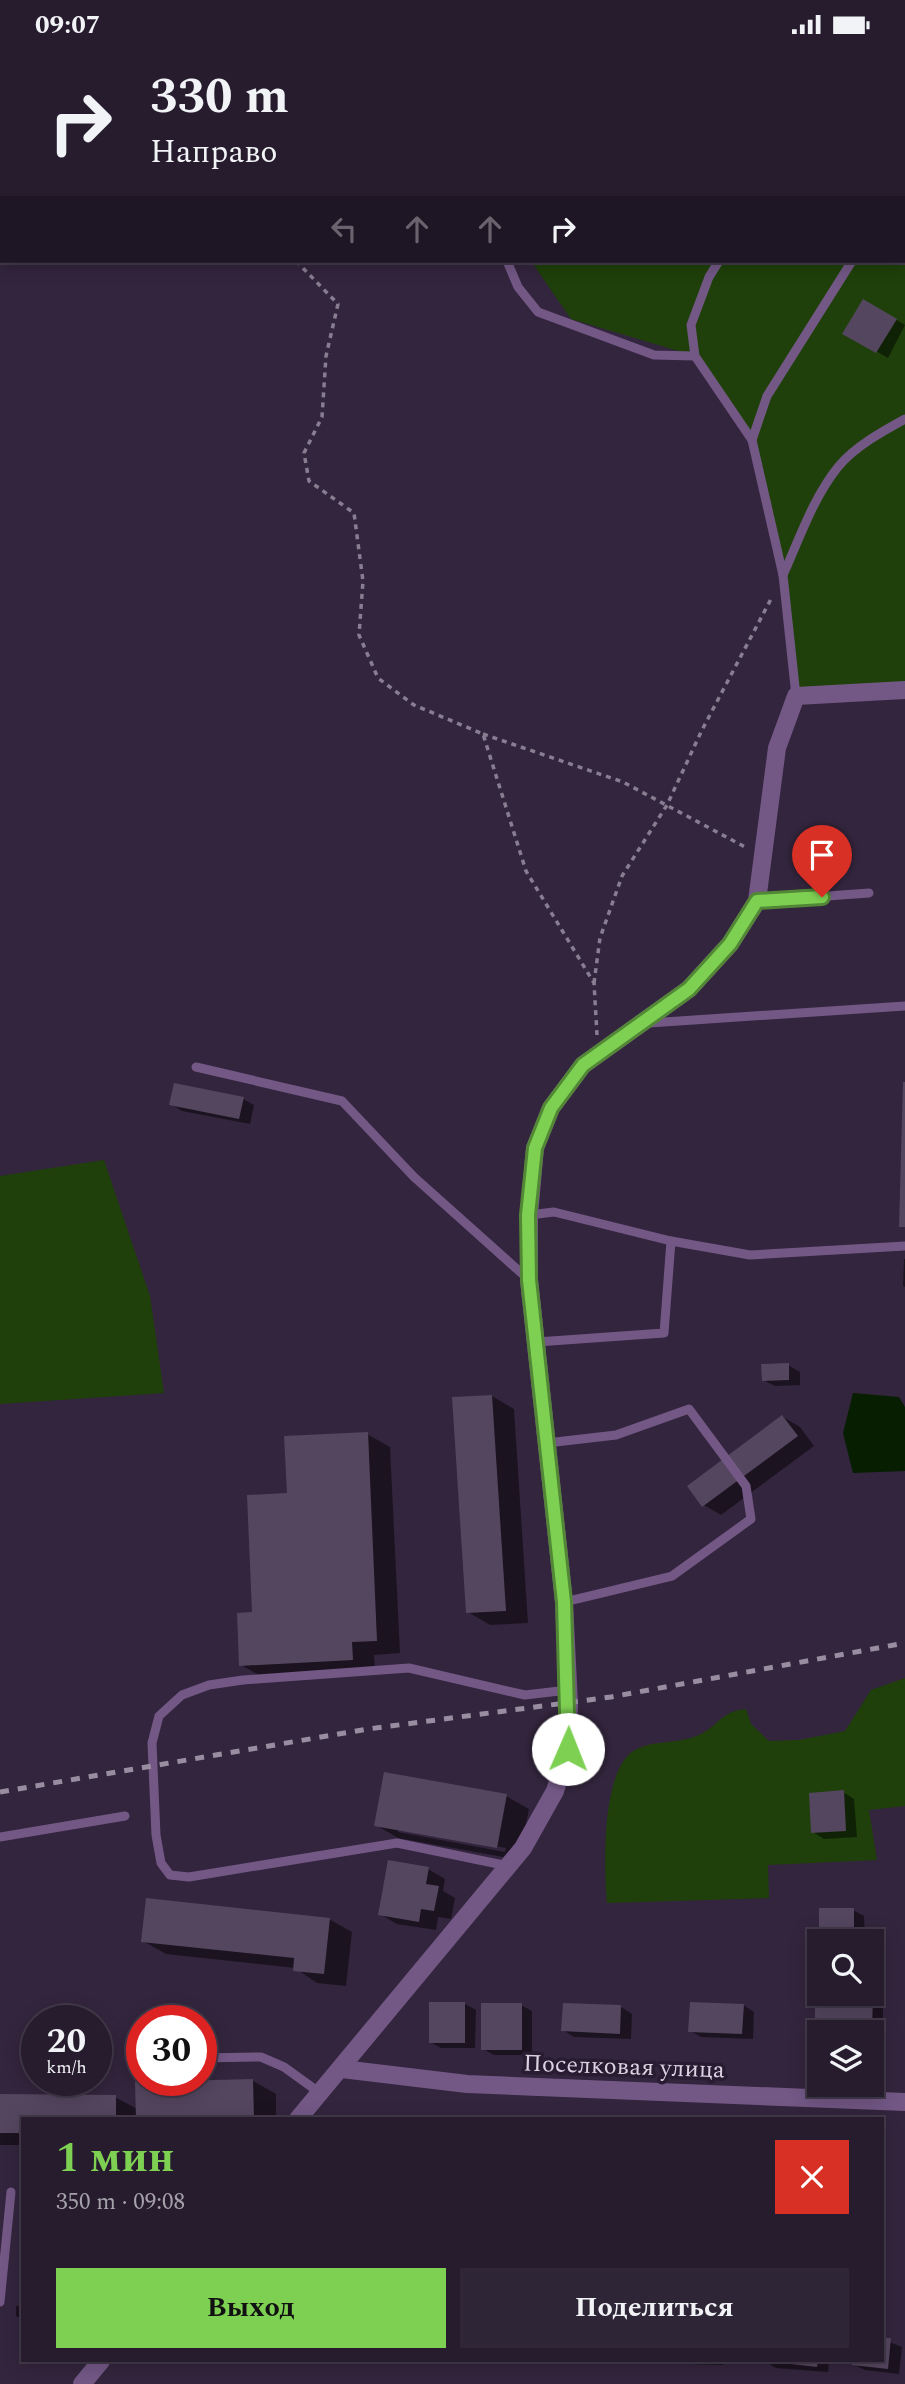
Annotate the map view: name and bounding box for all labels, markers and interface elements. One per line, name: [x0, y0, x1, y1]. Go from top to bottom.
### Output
text: 09:07: [35, 5, 100, 45]
text: 330 m: [150, 60, 289, 135]
icon: right: [35, 77, 126, 168]
text: Направо: [150, 128, 277, 177]
icon: left: [325, 210, 363, 248]
icon: ahead: [398, 210, 436, 248]
icon: ahead: [471, 210, 509, 248]
icon: right: [544, 210, 582, 248]
pin: [792, 825, 852, 897]
icon: arrive: [803, 836, 841, 874]
position arrow: [531, 1712, 605, 1786]
map controls: [807, 1929, 884, 2097]
button: search: [807, 1929, 884, 2006]
speed limit sign: 30: [126, 2005, 217, 2096]
text: 20: [47, 2015, 86, 2068]
button: layers: [807, 2020, 884, 2097]
street label: Поселковая улица: [523, 2045, 726, 2089]
text: km/h: [46, 2054, 87, 2081]
text: 1 мин: [56, 2127, 174, 2190]
button: close: [775, 2140, 849, 2214]
text: 350 m · 09:08: [56, 2185, 185, 2220]
button: Выход: [56, 2268, 446, 2348]
button: Поделиться: [460, 2268, 849, 2348]

